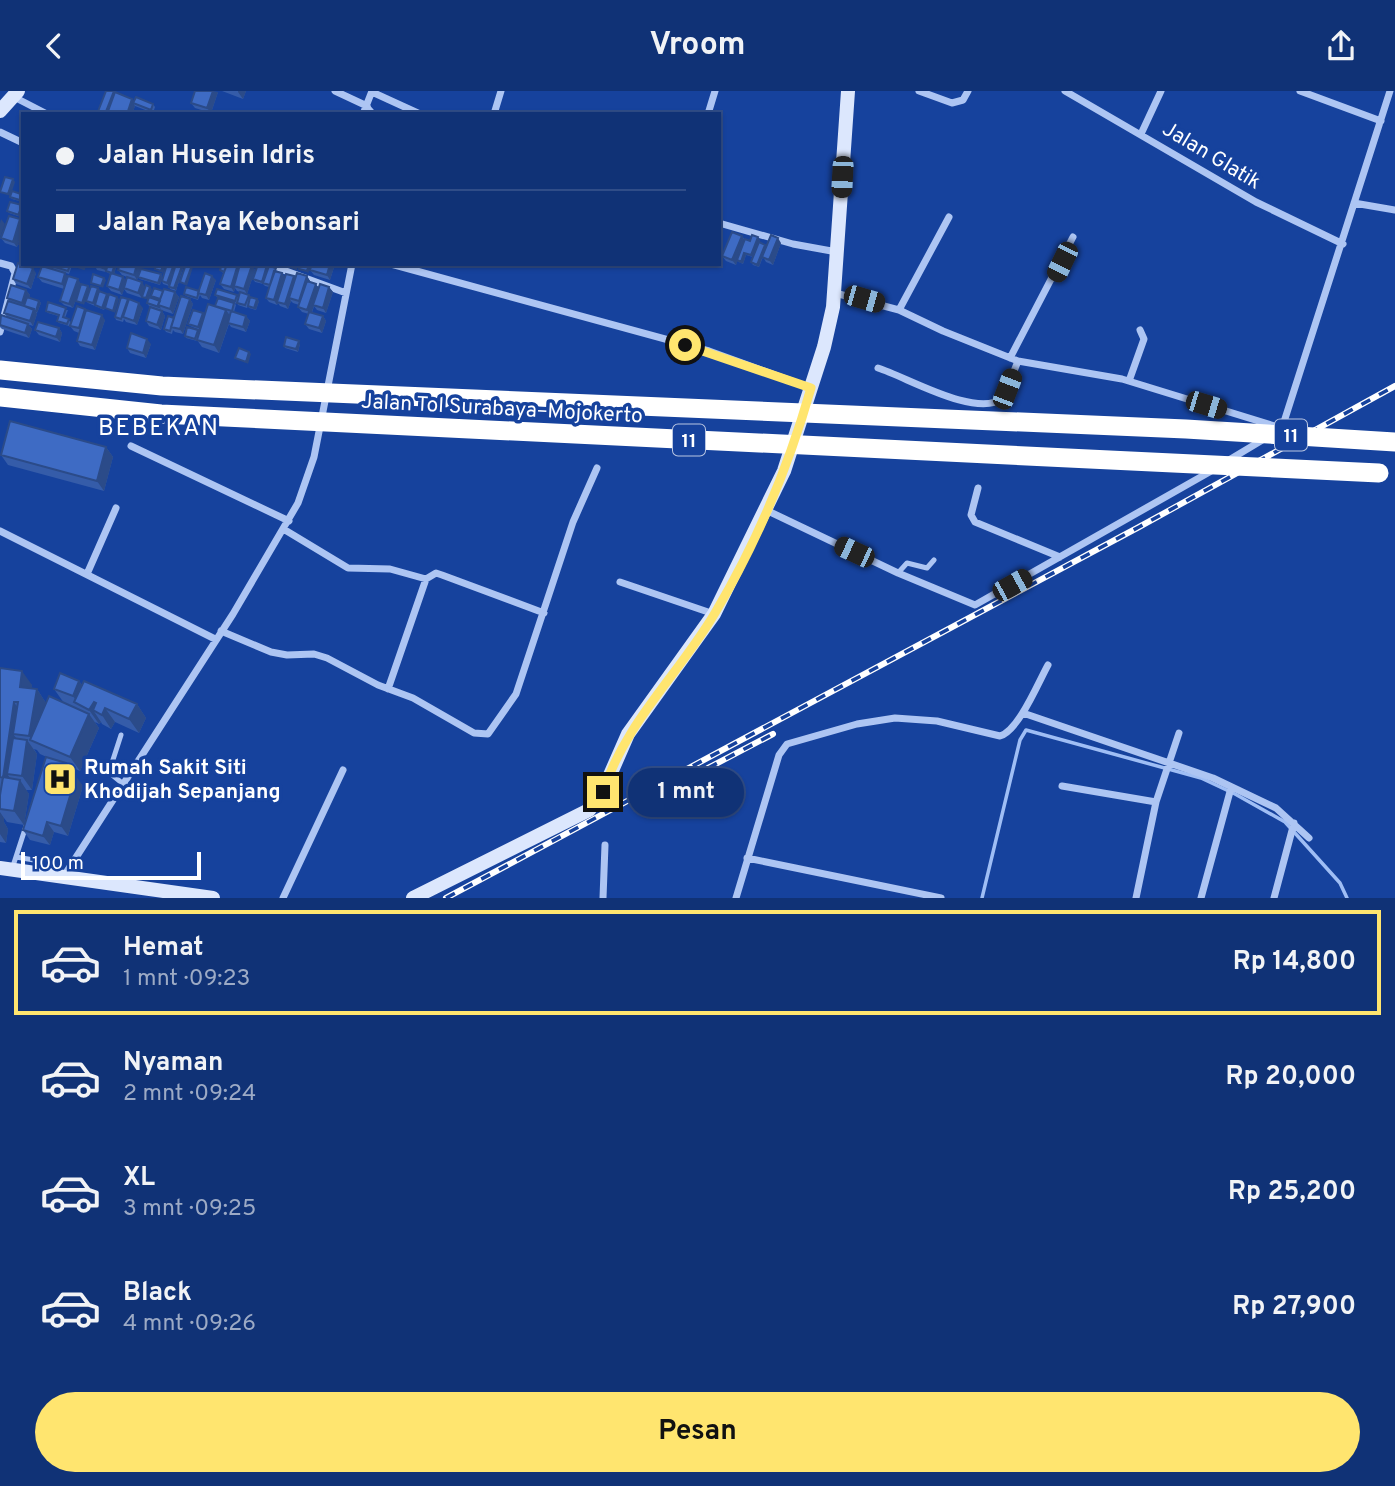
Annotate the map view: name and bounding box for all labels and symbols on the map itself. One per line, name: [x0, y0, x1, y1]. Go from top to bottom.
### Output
street label: Jalan Glatik: [1157, 116, 1266, 196]
car: [831, 155, 854, 199]
car: [1044, 239, 1081, 285]
car: [841, 283, 888, 315]
route start: [669, 329, 701, 361]
car: [990, 366, 1025, 412]
street label: Jalan Tol Surabaya–Mojokerto: [360, 389, 643, 430]
car: [1183, 389, 1230, 421]
district label: BEBEKAN: [98, 414, 220, 444]
road number: 11: [1275, 419, 1307, 451]
road number: 11: [673, 425, 705, 455]
car: [831, 534, 878, 570]
car: [989, 566, 1036, 604]
place label: Rumah Sakit Siti Khodijah Sepanjang: [84, 755, 281, 806]
hospital icon: Rumah Sakit Siti Khodijah Sepanjang: [41, 760, 79, 798]
callout: 1 mnt: [628, 767, 743, 817]
route end: [587, 776, 619, 808]
scale bar: [21, 849, 201, 881]

